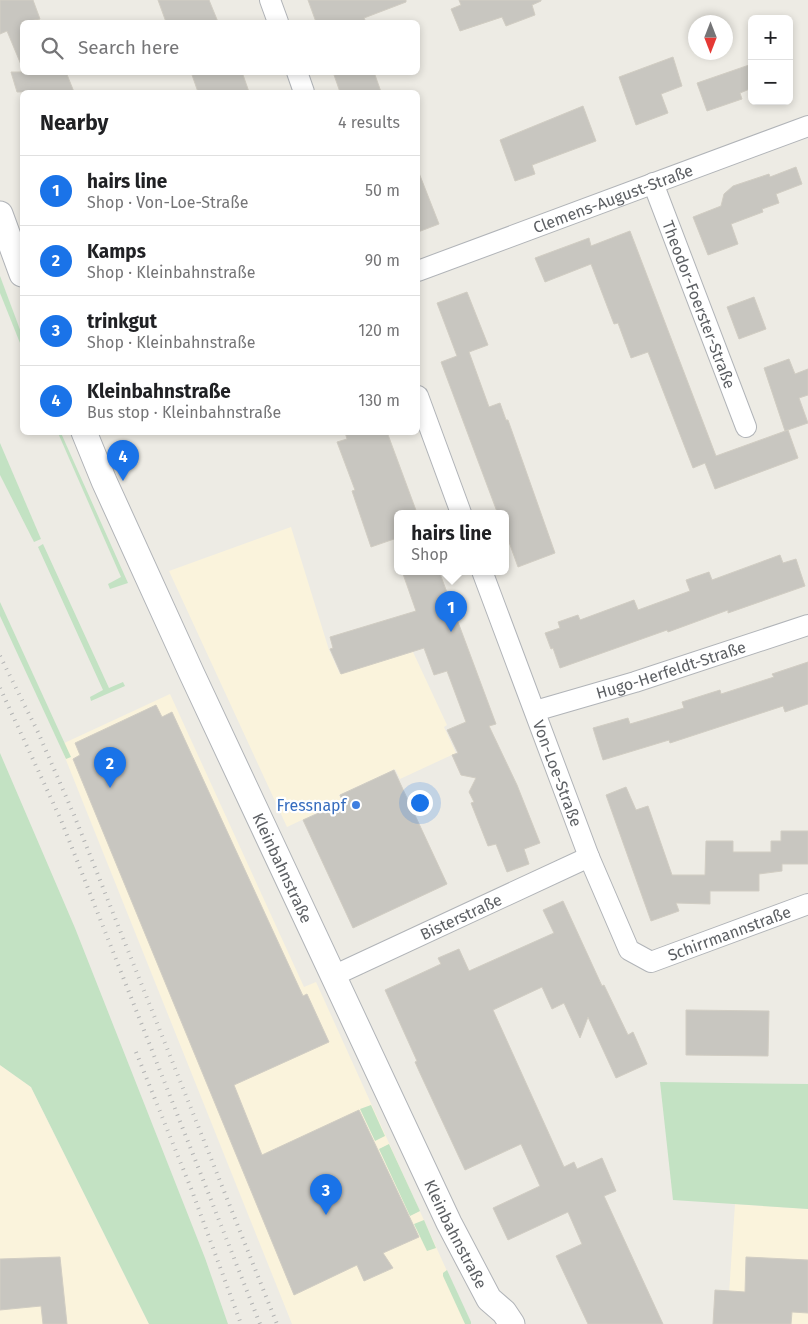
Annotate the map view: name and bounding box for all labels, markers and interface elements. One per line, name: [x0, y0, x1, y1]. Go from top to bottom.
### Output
north arrow: [688, 15, 733, 60]
map controls: [748, 15, 793, 105]
button: +: [748, 15, 793, 60]
search box: [20, 20, 420, 75]
icon: search: [38, 34, 66, 62]
text: Search here: [78, 36, 179, 59]
button: −: [748, 60, 793, 105]
text: Nearby: [40, 110, 108, 136]
text: 4 results: [338, 113, 400, 132]
street label: Clemens-August-Straße: [530, 160, 696, 237]
text: hairs line: [87, 170, 167, 193]
text: 1: [52, 181, 60, 200]
text: 50 m: [365, 181, 400, 200]
text: Shop · Von-Loe-Straße: [87, 193, 248, 212]
street label: Theodor-Foerster-Straße: [659, 218, 740, 391]
text: Kamps: [87, 240, 146, 263]
text: 2: [52, 251, 60, 270]
text: 90 m: [365, 251, 400, 270]
text: Shop · Kleinbahnstraße: [87, 263, 255, 282]
text: trinkgut: [87, 310, 157, 333]
text: 3: [52, 321, 60, 340]
text: 120 m: [358, 321, 400, 340]
text: Shop · Kleinbahnstraße: [87, 333, 255, 352]
text: Kleinbahnstraße: [87, 380, 231, 403]
text: 4: [51, 391, 61, 410]
text: 130 m: [358, 391, 400, 410]
text: Bus stop · Kleinbahnstraße: [87, 403, 281, 422]
pin: 4: [107, 440, 139, 481]
popup: [394, 510, 509, 575]
text: hairs line: [411, 522, 492, 545]
text: Shop: [411, 545, 448, 564]
pin: 1: [435, 591, 467, 632]
street label: Hugo-Herfeldt-Straße: [594, 637, 748, 702]
street label: Von-Loe-Straße: [529, 717, 586, 829]
pin: 2: [94, 747, 126, 788]
your location: [407, 790, 433, 816]
place label: Fressnapf: [277, 796, 348, 815]
marker: Fressnapf: [350, 799, 362, 811]
street label: Kleinbahnstraße: [249, 810, 317, 926]
street label: Bisterstraße: [417, 889, 505, 944]
street label: Schirrmannstraße: [665, 902, 793, 965]
pin: 3: [310, 1174, 342, 1215]
street label: Kleinbahnstraße: [421, 1176, 491, 1292]

